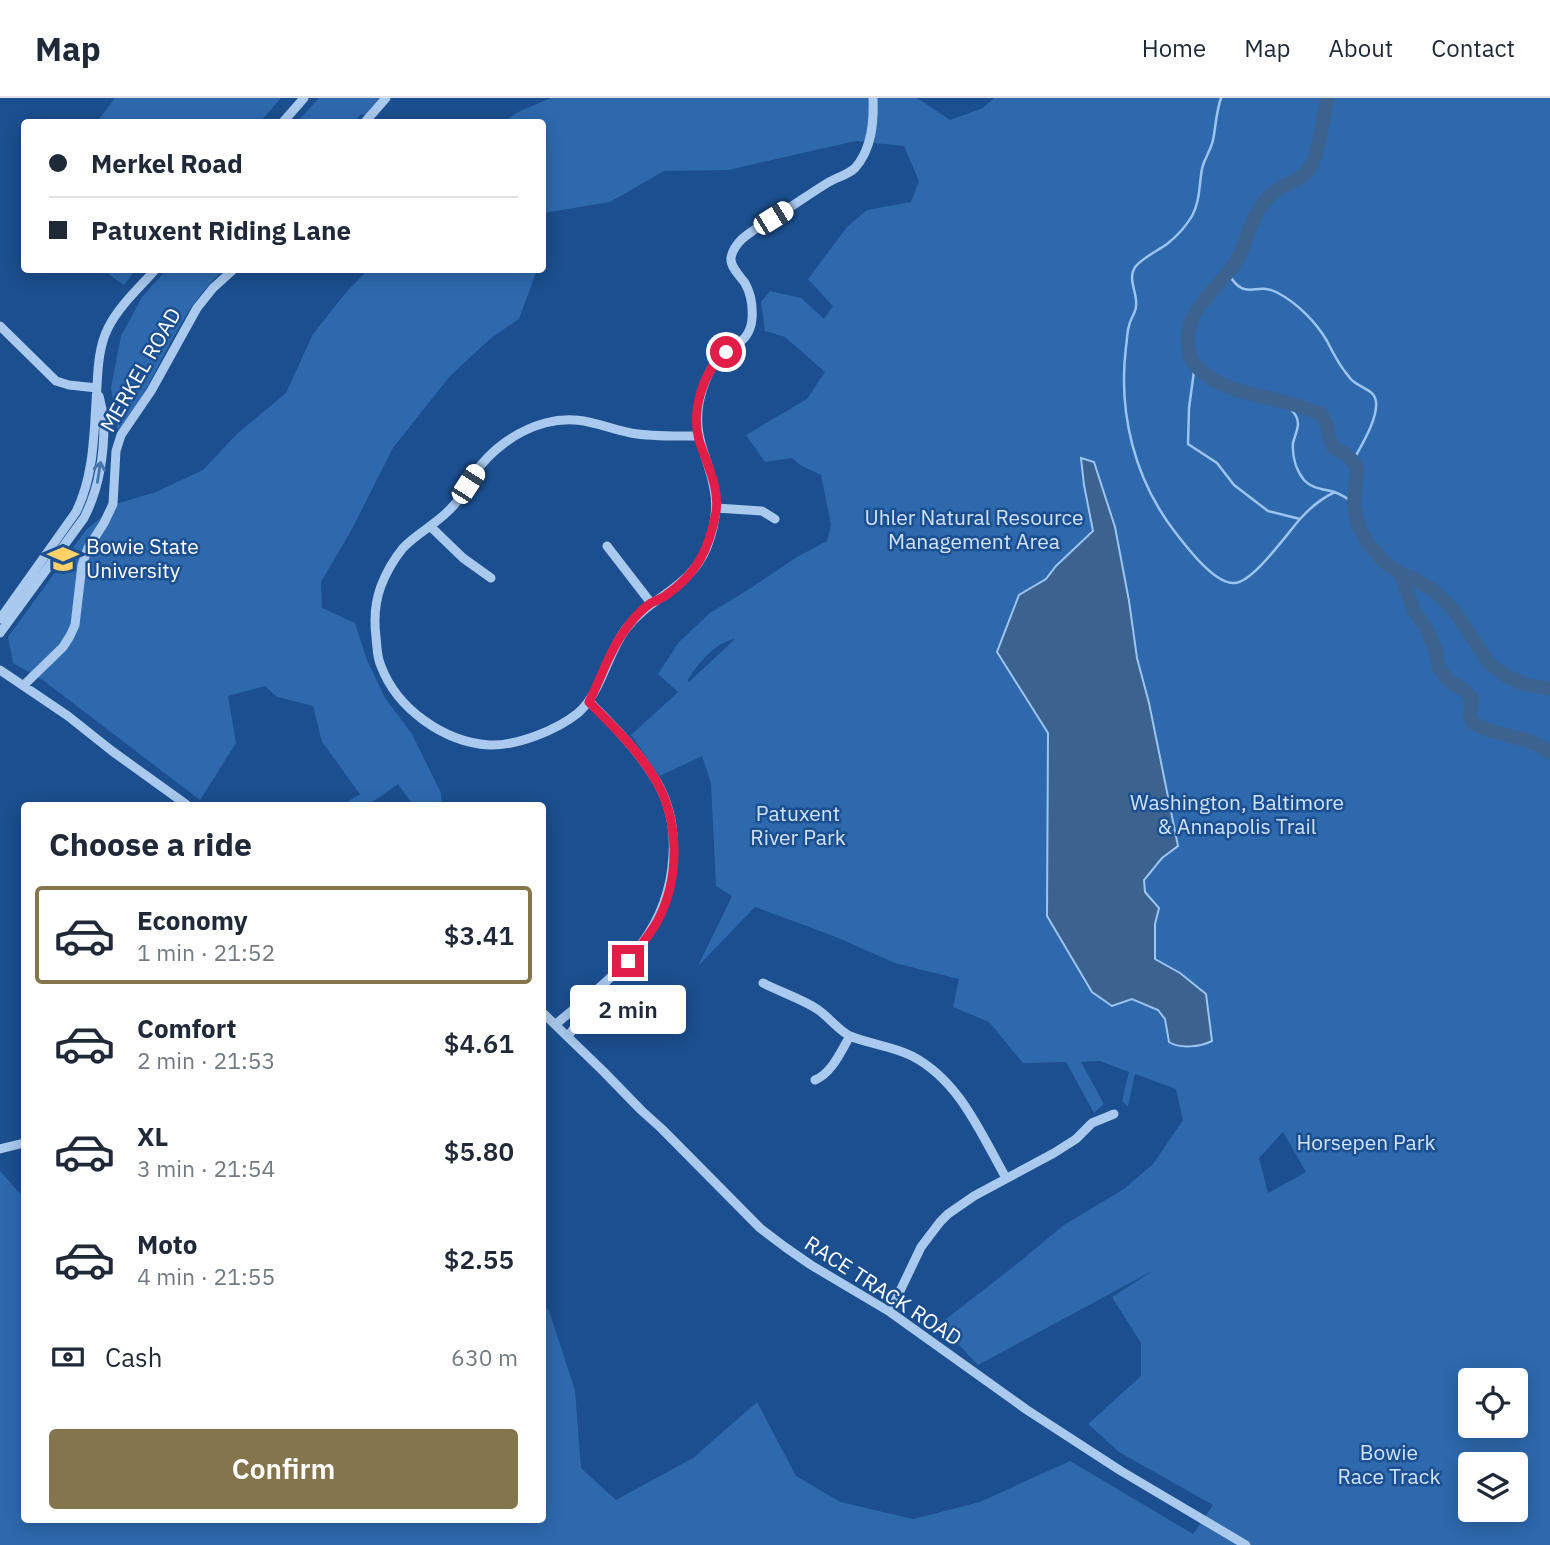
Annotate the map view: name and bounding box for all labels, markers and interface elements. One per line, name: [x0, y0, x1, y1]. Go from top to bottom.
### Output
text: Map: [35, 27, 101, 70]
text: Home: [1142, 32, 1206, 64]
text: Map: [1244, 32, 1290, 64]
text: About: [1328, 32, 1393, 64]
text: Contact: [1431, 32, 1515, 64]
text: Merkel Road: [91, 146, 243, 180]
car: [750, 198, 797, 238]
text: Patuxent Riding Lane: [91, 213, 351, 247]
street label: MERKEL ROAD: [93, 302, 187, 437]
route start: [710, 336, 742, 368]
car: [448, 461, 489, 507]
one-way arrow: [93, 462, 106, 484]
park label: Uhler Natural Resource Management Area: [864, 503, 1084, 555]
place label: Bowie State University: [86, 532, 199, 584]
school or university icon: Bowie State University: [46, 542, 80, 576]
park label: Washington, Baltimore & Annapolis Trail: [1130, 788, 1344, 840]
park label: Patuxent River Park: [750, 799, 846, 851]
text: Choose a ride: [49, 823, 252, 865]
text: Economy: [137, 903, 248, 937]
icon: car: [53, 904, 116, 967]
text: $3.41: [444, 918, 514, 952]
text: 1 min · 21:52: [137, 937, 275, 967]
route end: [612, 945, 644, 977]
callout: 2 min: [570, 986, 686, 1034]
text: 2 min: [598, 994, 658, 1024]
text: Comfort: [137, 1011, 236, 1045]
icon: car: [53, 1012, 116, 1075]
text: $4.61: [444, 1026, 514, 1060]
text: 2 min · 21:53: [137, 1045, 275, 1075]
text: XL: [137, 1119, 168, 1153]
icon: car: [53, 1120, 116, 1183]
park label: Horsepen Park: [1296, 1128, 1436, 1156]
text: $5.80: [444, 1134, 514, 1168]
text: 3 min · 21:54: [137, 1153, 275, 1183]
text: Moto: [137, 1227, 197, 1261]
icon: car: [53, 1228, 116, 1291]
street label: RACE TRACK ROAD: [800, 1229, 968, 1351]
text: $2.55: [444, 1242, 514, 1276]
text: 4 min · 21:55: [137, 1261, 275, 1291]
icon: cash: [49, 1338, 87, 1376]
text: Cash: [105, 1340, 162, 1374]
text: 630 m: [451, 1342, 518, 1372]
map controls: [1458, 1368, 1528, 1522]
button: locate: [1458, 1368, 1528, 1438]
button: Confirm: [49, 1429, 518, 1509]
park label: Bowie Race Track: [1338, 1438, 1440, 1490]
button: layers: [1458, 1452, 1528, 1522]

